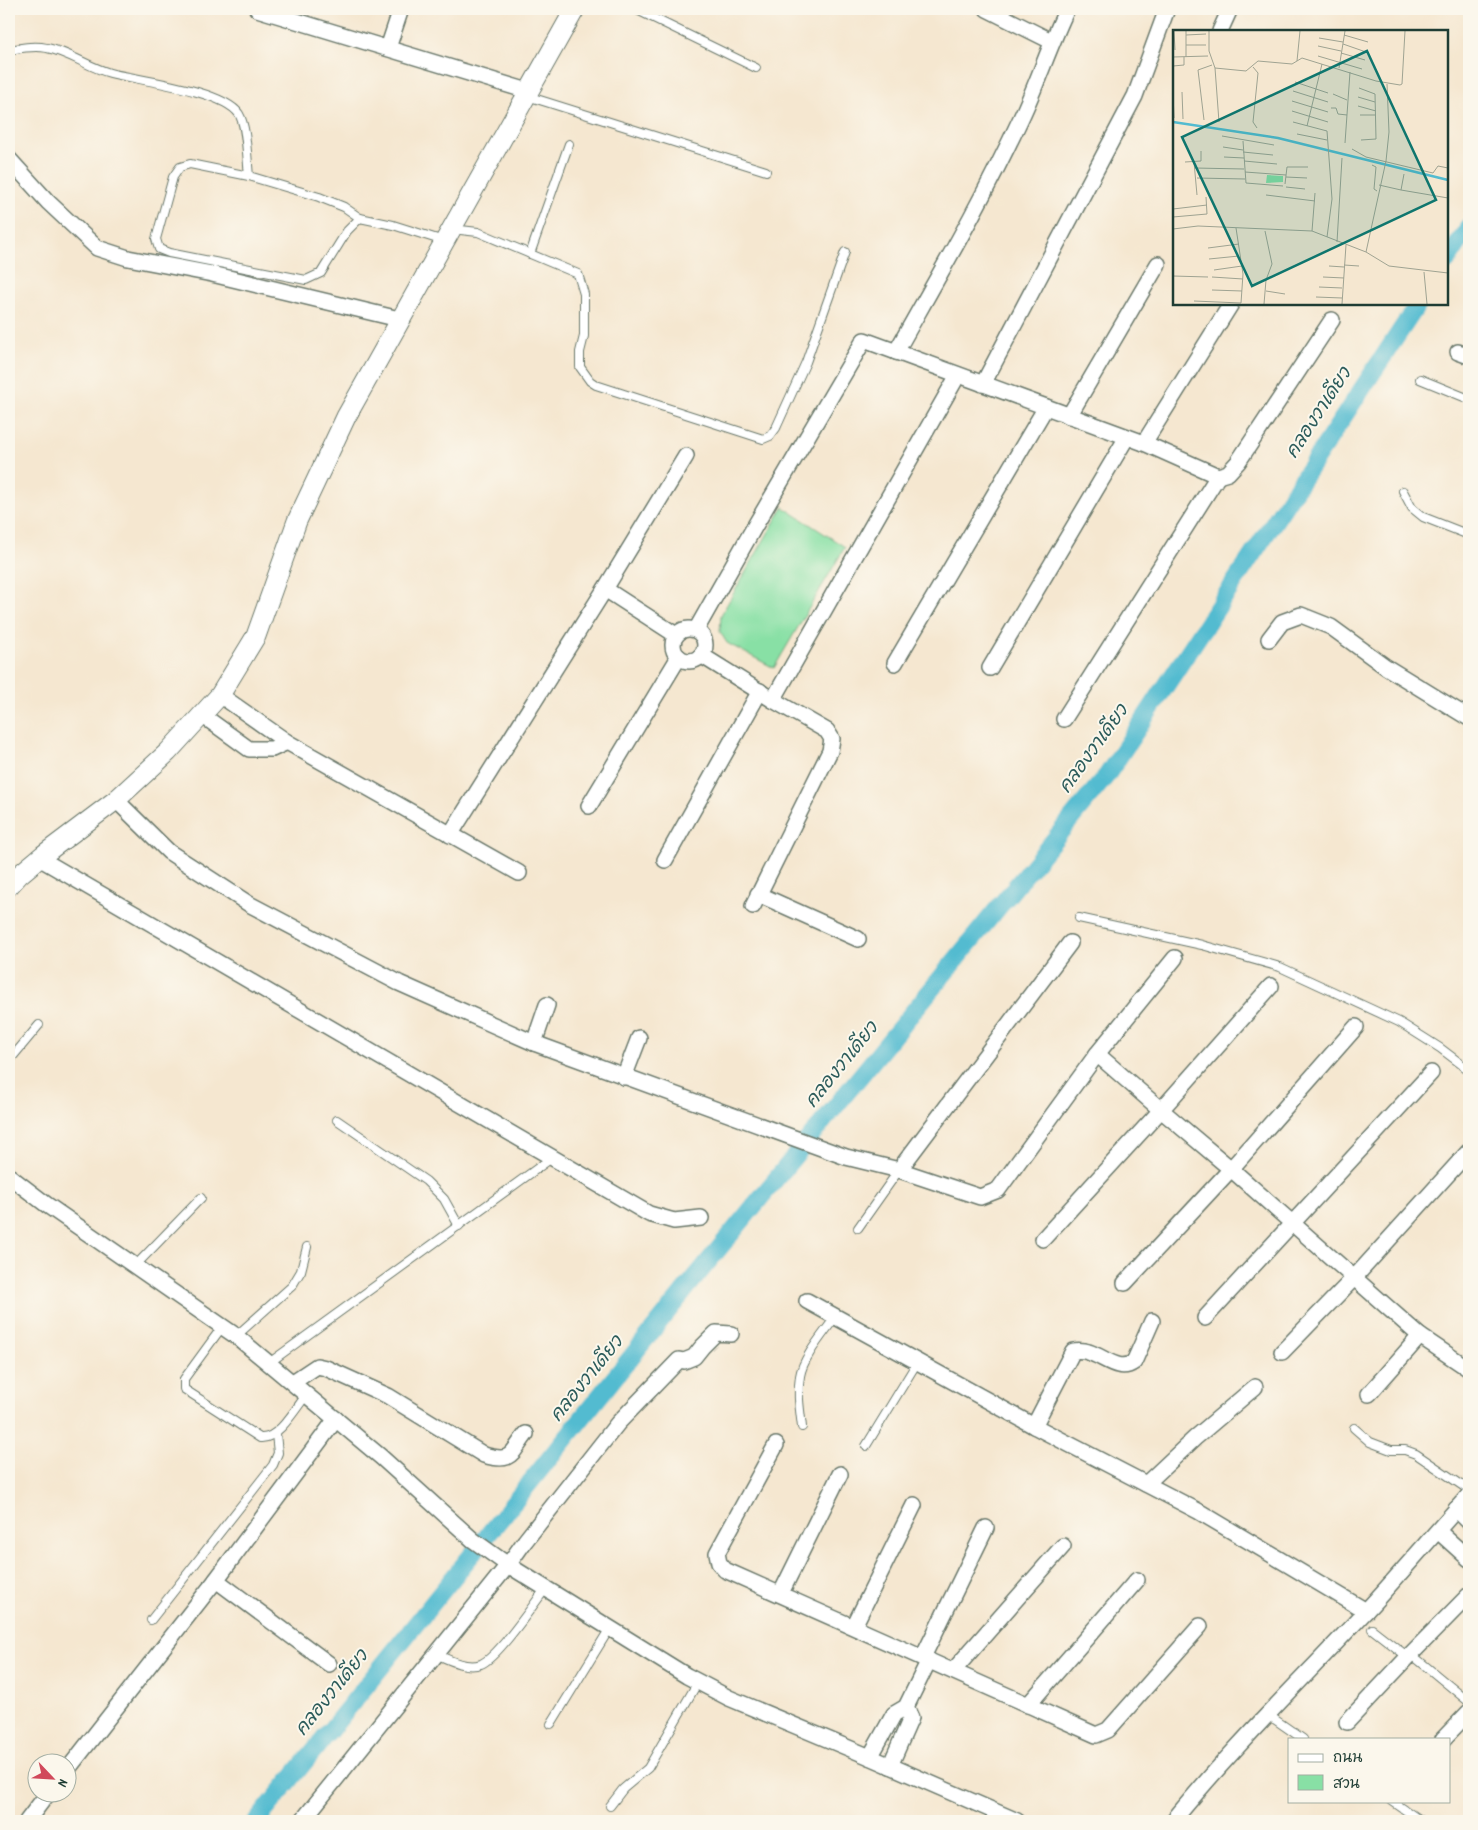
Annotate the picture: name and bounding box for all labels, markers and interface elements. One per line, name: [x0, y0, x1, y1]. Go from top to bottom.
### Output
inset map: [1173, 30, 1448, 305]
water label: คลองวาเดียว: [1280, 361, 1361, 465]
water label: คลองวาเดียว: [1053, 698, 1137, 800]
water label: คลองวาเดียว: [799, 1015, 887, 1115]
water label: คลองวาเดียว: [544, 1329, 632, 1429]
water label: คลองวาเดียว: [289, 1643, 377, 1743]
legend: [1288, 1738, 1450, 1802]
text: ถนน: [1333, 1748, 1362, 1770]
north arrow: [28, 1752, 78, 1802]
text: สวน: [1333, 1774, 1360, 1796]
text: N: [51, 1775, 72, 1790]

